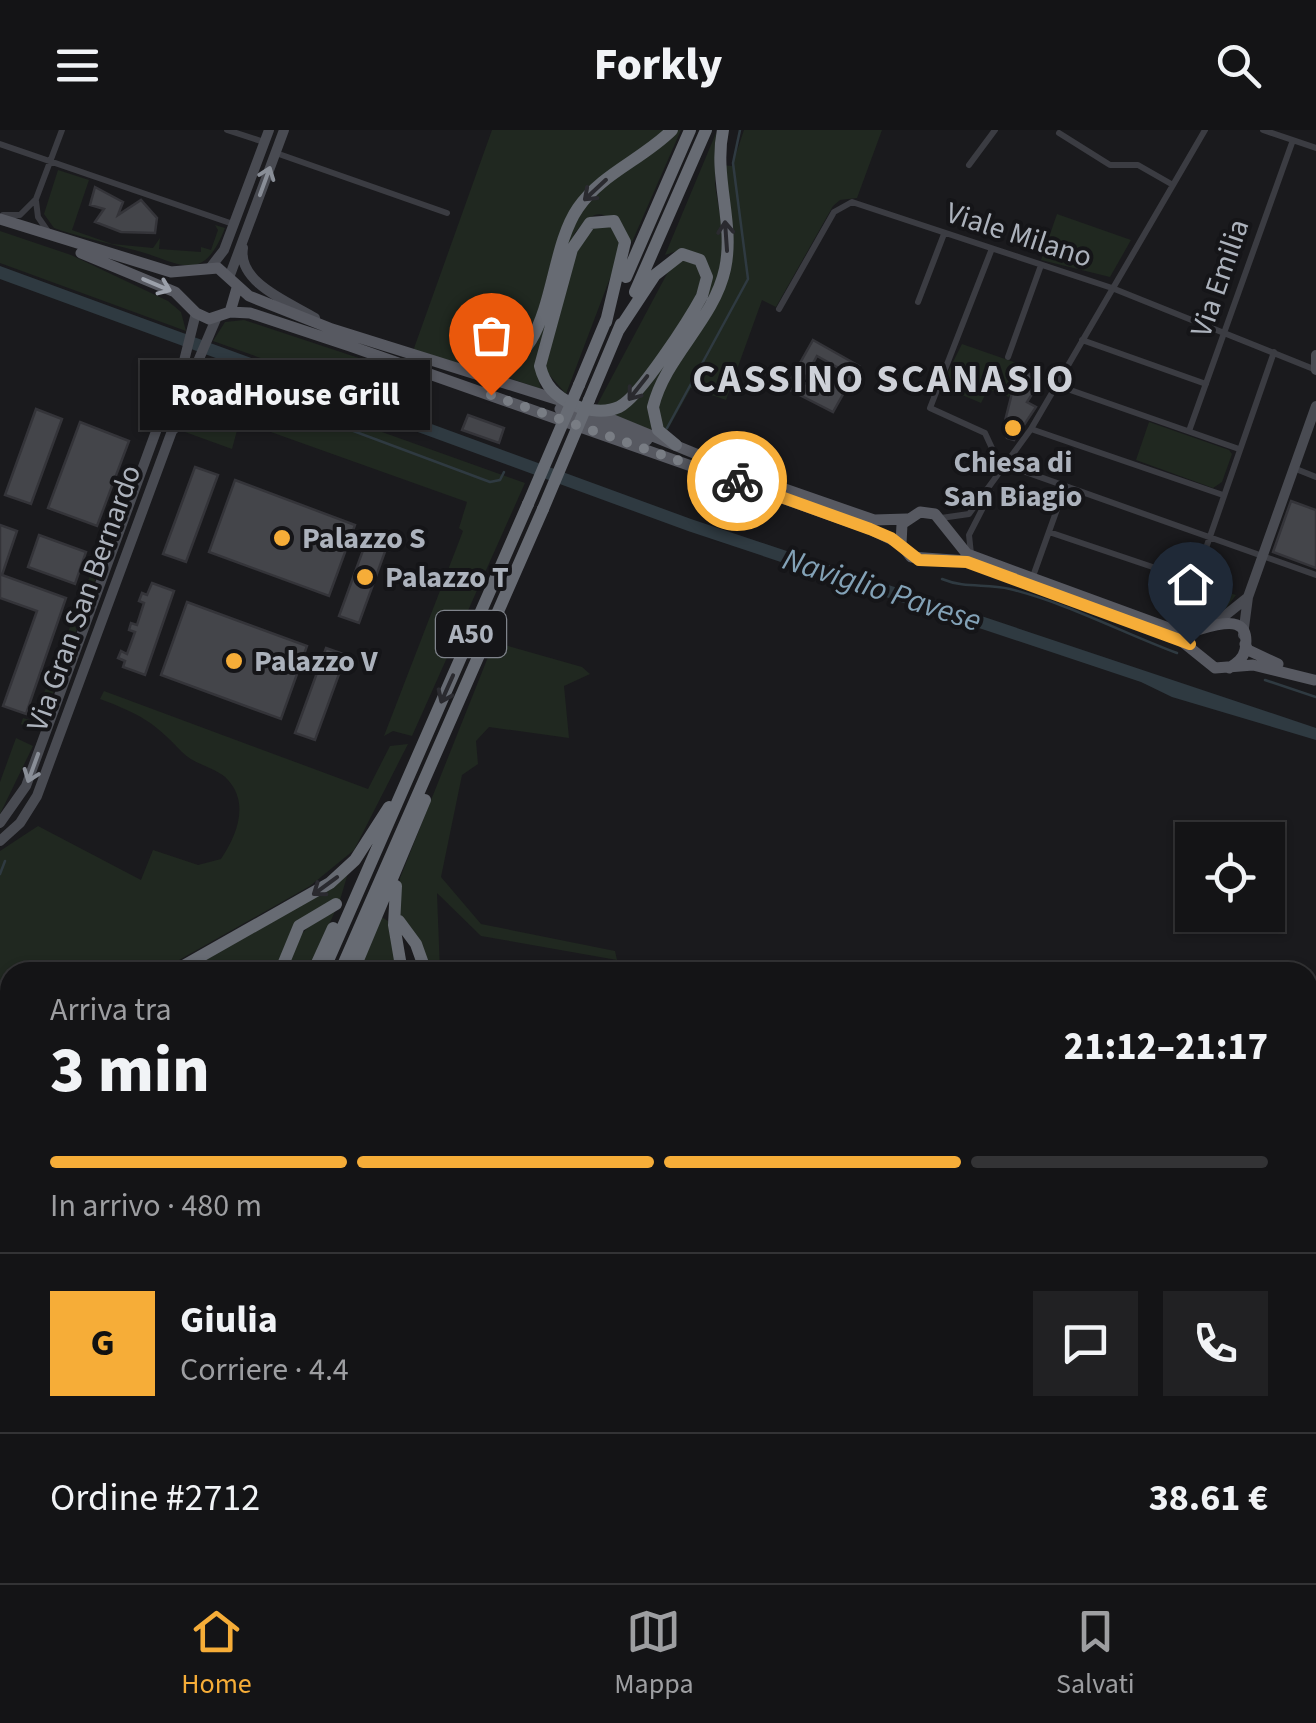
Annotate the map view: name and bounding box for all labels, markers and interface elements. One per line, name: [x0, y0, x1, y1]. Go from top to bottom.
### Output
text: Forkly: [594, 33, 722, 97]
icon: menu: [50, 38, 105, 93]
icon: search: [1211, 38, 1266, 93]
one-way arrow: [257, 167, 275, 198]
one-way arrow: [584, 178, 608, 202]
street label: Viale Milano: [940, 191, 1098, 279]
street label: Via Emilia: [1180, 213, 1260, 343]
one-way arrow: [716, 221, 735, 253]
one-way arrow: [141, 277, 171, 295]
pin: [449, 293, 534, 396]
icon: bag: [464, 308, 519, 363]
district label: CASSINO SCANASIO: [692, 351, 1076, 408]
callout: RoadHouse Grill: [141, 360, 431, 430]
text: RoadHouse Grill: [170, 372, 400, 418]
one-way arrow: [628, 374, 649, 401]
marker: Chiesa di San Biagio: [1002, 417, 1024, 439]
courier: [687, 431, 787, 531]
place label: Chiesa di San Biagio: [944, 441, 1082, 518]
icon: bike: [710, 454, 765, 509]
street label: Via Gran San Bernardo: [16, 459, 152, 737]
place label: Palazzo S: [302, 517, 426, 560]
marker: Palazzo S: [271, 527, 293, 549]
water label: Naviglio Pavese: [777, 536, 987, 644]
pin: [1148, 542, 1233, 645]
place label: Palazzo T: [385, 556, 509, 599]
icon: home: [1163, 557, 1218, 612]
marker: Palazzo T: [354, 566, 376, 588]
road number: A50: [436, 611, 506, 657]
place label: Palazzo V: [254, 640, 378, 683]
marker: Palazzo V: [223, 650, 245, 672]
one-way arrow: [437, 673, 455, 704]
one-way arrow: [23, 751, 41, 782]
map controls: [1175, 822, 1285, 932]
button: locate: [1175, 822, 1285, 932]
one-way arrow: [312, 875, 339, 896]
text: Arriva tra: [50, 987, 172, 1033]
text: 21:12–21:17: [1064, 1020, 1268, 1074]
text: 3 min: [50, 1024, 210, 1117]
text: In arrivo · 480 m: [50, 1183, 262, 1229]
button: chat: [1033, 1291, 1138, 1396]
button: phone: [1163, 1291, 1268, 1396]
text: Giulia: [180, 1293, 278, 1347]
text: G: [90, 1316, 115, 1370]
text: Corriere · 4.4: [180, 1347, 349, 1393]
text: Ordine #2712: [50, 1471, 260, 1525]
text: 38.61 €: [1149, 1471, 1268, 1525]
tab: Home: [181, 1604, 252, 1704]
tab: Mappa: [614, 1604, 694, 1704]
tab: Salvati: [1056, 1604, 1135, 1704]

